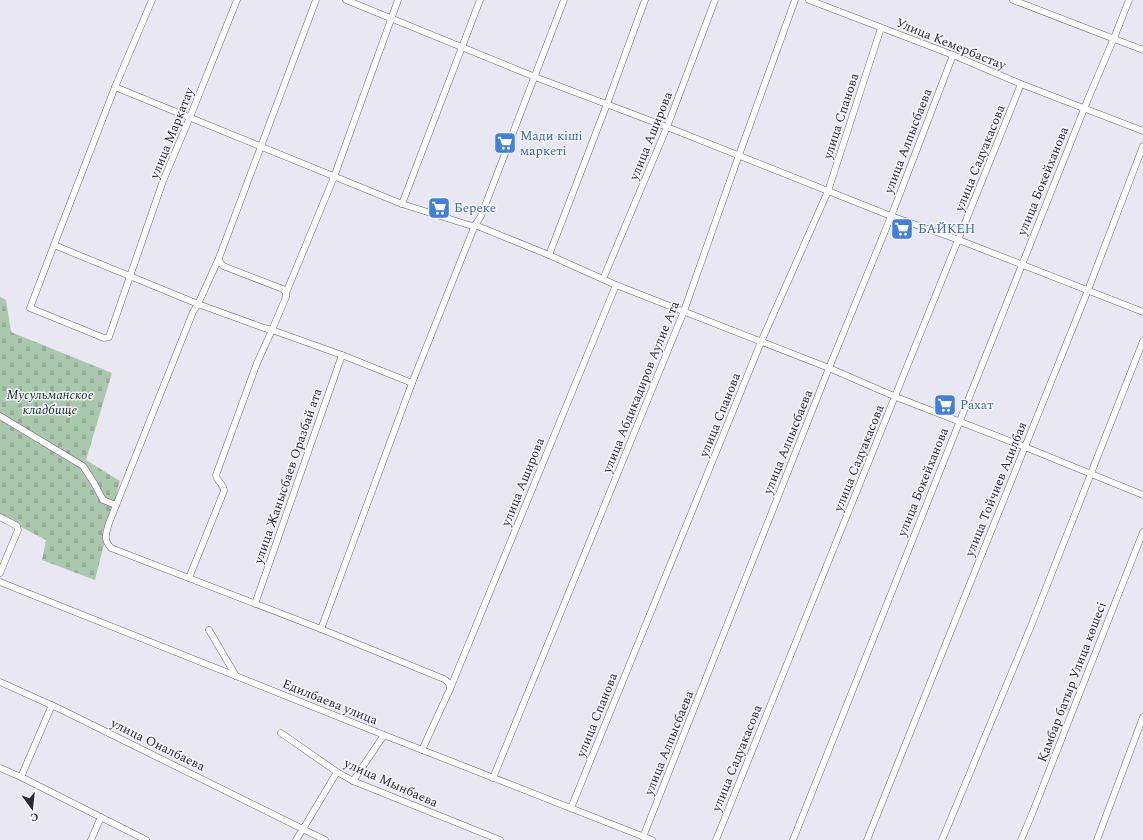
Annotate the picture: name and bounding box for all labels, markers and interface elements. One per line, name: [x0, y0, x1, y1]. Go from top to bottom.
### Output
street label: Улица Кемербастау: [893, 13, 1010, 75]
street label: улица Спанова: [817, 70, 865, 163]
street label: улица Маркатау: [144, 84, 200, 183]
street label: улица Алпысбаева: [878, 85, 937, 197]
street label: улица Аширова: [624, 88, 678, 184]
street label: улица Садуакасова: [949, 101, 1011, 215]
street label: улица Бокейханова: [1012, 123, 1074, 239]
place label: Мади кіші маркеті: [520, 126, 582, 161]
supermarket icon: Мади кіші маркеті: [492, 130, 518, 156]
supermarket icon: Береке: [426, 195, 452, 221]
place label: Береке: [454, 198, 496, 218]
supermarket icon: БАЙКЕН: [889, 216, 915, 242]
place label: БАЙКЕН: [918, 219, 975, 239]
street label: улица Абдикадиров Аулие Ата: [597, 297, 685, 477]
street label: улица Спанова: [694, 369, 746, 461]
park label: Мусульманское кладбище: [7, 385, 94, 420]
street label: улица Жанысбаев Оразбай ата: [248, 385, 328, 567]
street label: улица Алпысбаева: [758, 386, 818, 498]
supermarket icon: Рахат: [932, 392, 958, 418]
place label: Рахат: [960, 395, 994, 415]
street label: улица Садуакасова: [828, 401, 890, 515]
street label: улица Тойчиев Адилбая: [959, 418, 1032, 560]
street label: улица Бокейханова: [892, 424, 954, 540]
street label: улица Аширова: [496, 434, 550, 530]
street label: Қамбар батыр Улица көшесі: [1032, 599, 1112, 765]
street label: улица Спанова: [571, 669, 623, 761]
street label: Едилбаева улица: [279, 674, 381, 731]
street label: улица Алпысбаева: [639, 687, 699, 799]
street label: улица Садуакасова: [706, 701, 768, 815]
street label: улица Оналбаева: [107, 713, 209, 777]
street label: улица Мынбаева: [340, 753, 442, 813]
north arrow: [12, 788, 52, 828]
text: С: [28, 808, 40, 826]

